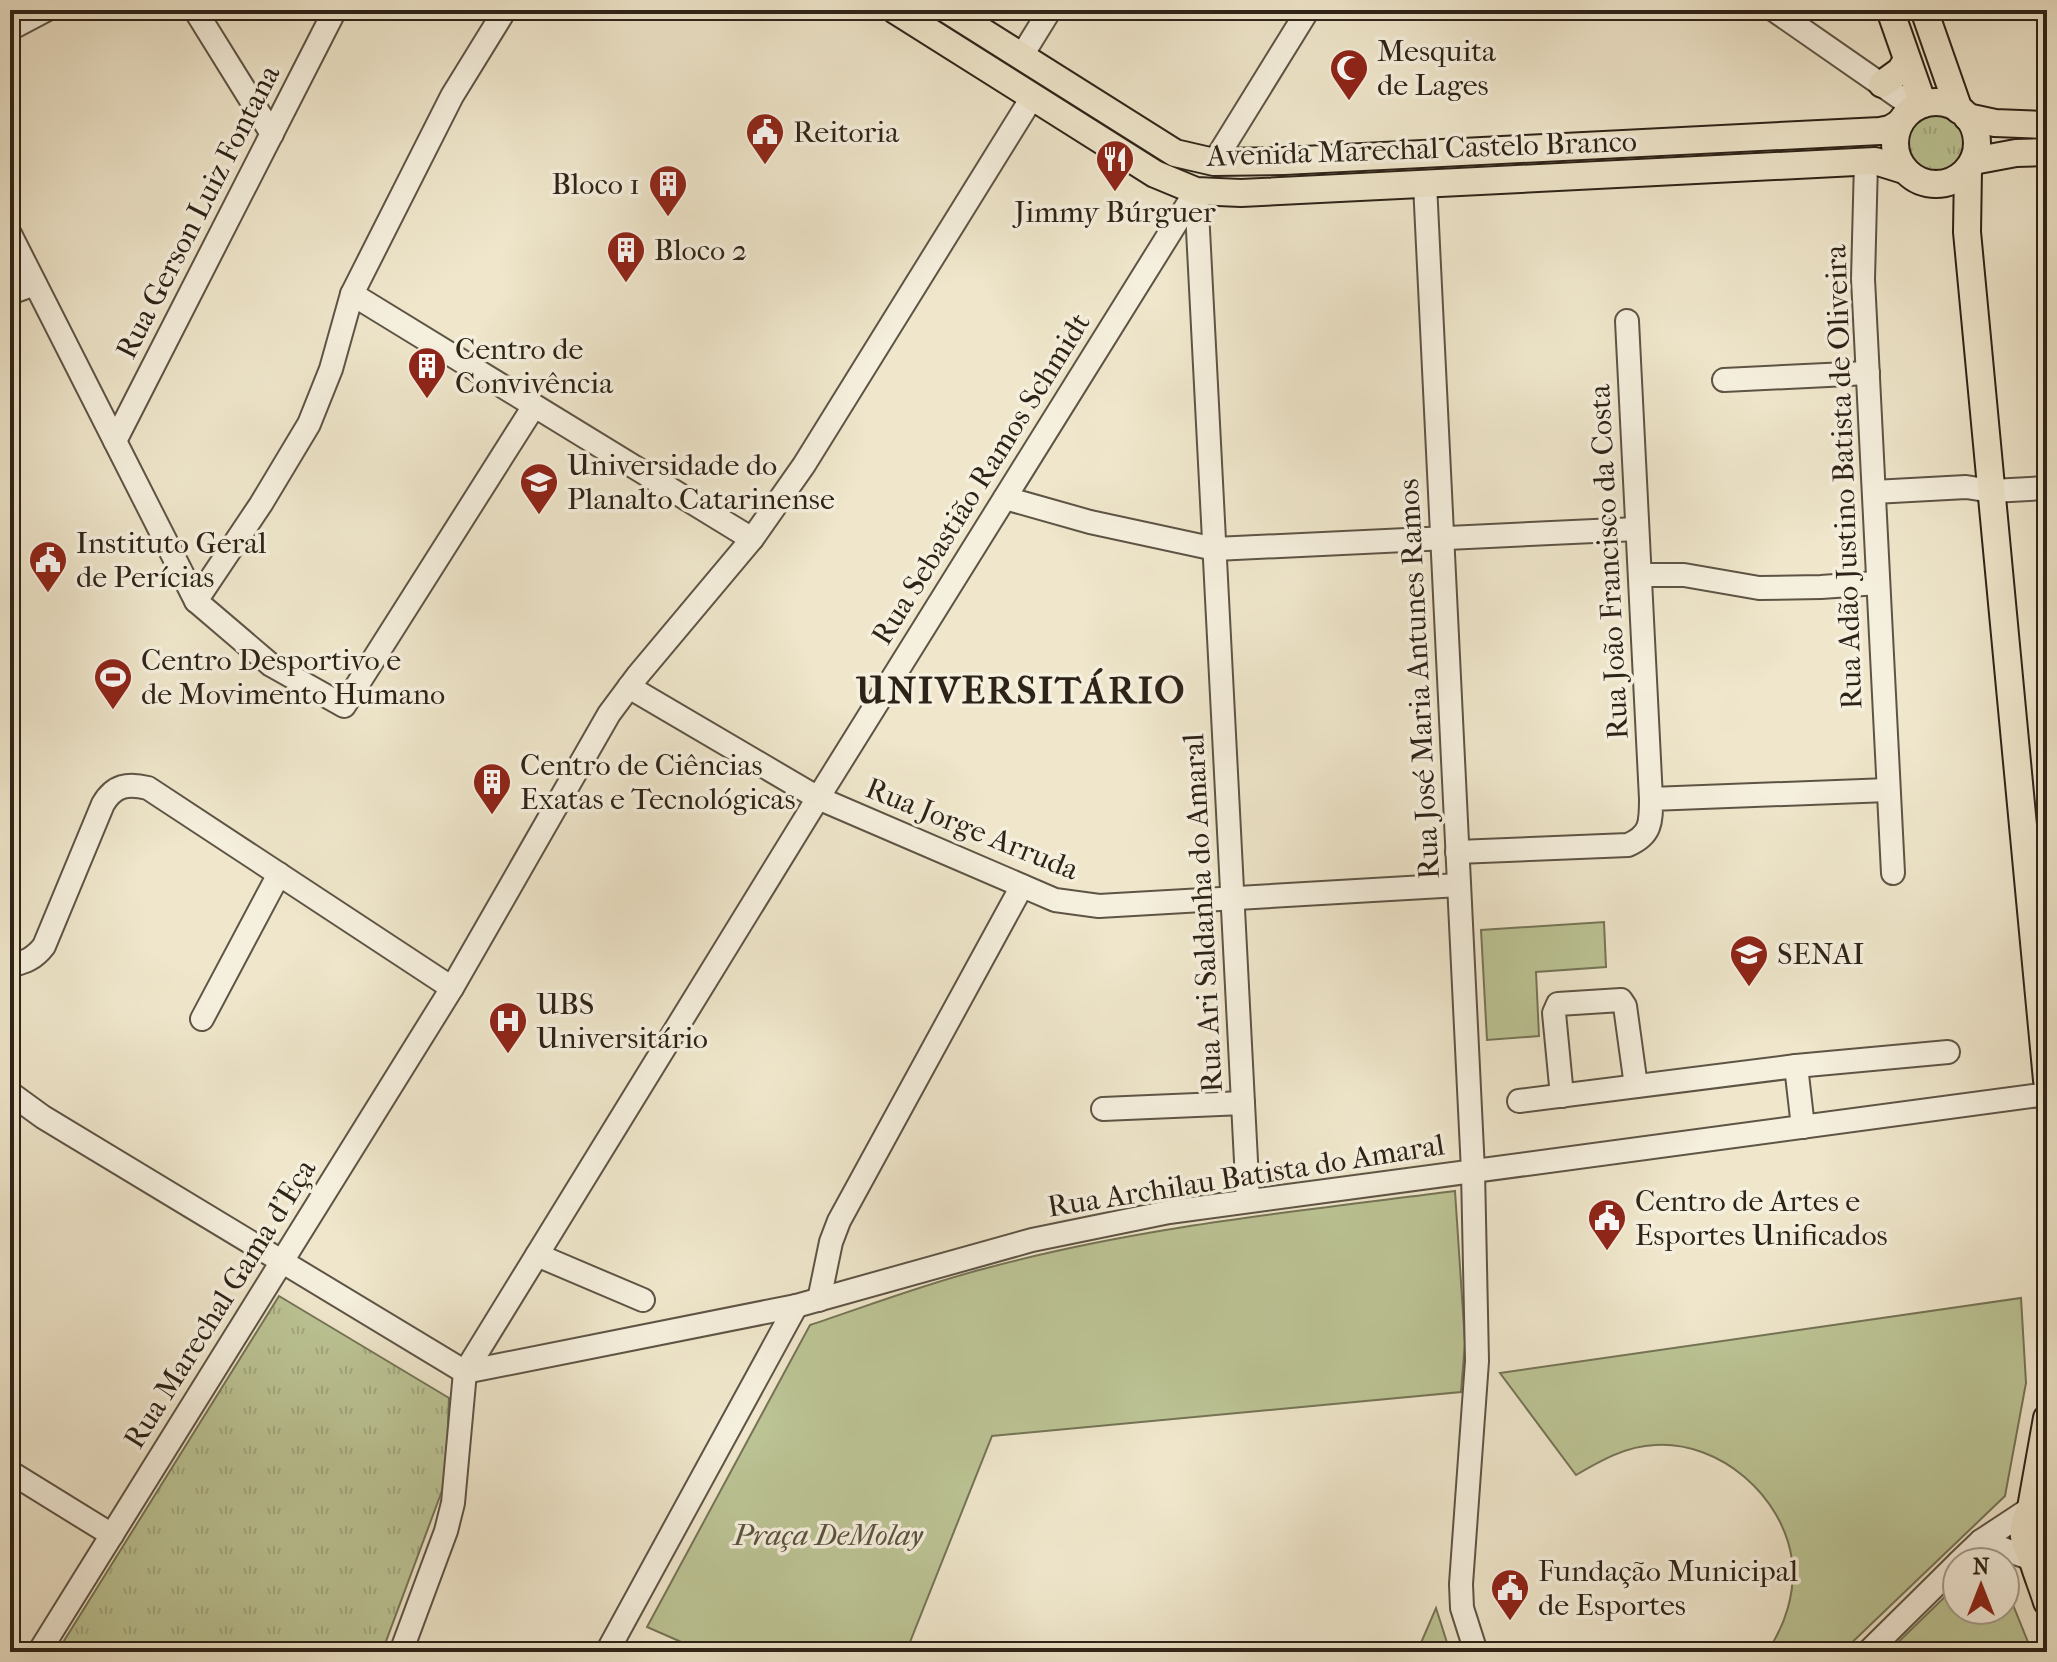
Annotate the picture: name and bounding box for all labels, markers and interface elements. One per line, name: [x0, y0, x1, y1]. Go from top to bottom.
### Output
place label: Mesquita de Lages: [1377, 34, 1497, 103]
mosque icon: Mesquita de Lages: [1328, 47, 1370, 102]
street label: Rua Gerson Luiz Fontana: [109, 58, 288, 365]
public building icon: Reitoria: [744, 111, 786, 166]
place label: Reitoria: [793, 115, 900, 150]
street label: Avenida Marechal Castelo Branco: [1205, 124, 1638, 174]
restaurant icon: Jimmy Búrguer: [1094, 138, 1136, 193]
building icon: Bloco 1: [647, 163, 689, 218]
place label: Bloco 1: [552, 167, 640, 202]
place label: Jimmy Búrguer: [1012, 195, 1216, 230]
building icon: Bloco 2: [605, 229, 647, 284]
place label: Bloco 2: [654, 233, 747, 268]
street label: Rua Adão Justino Batista de Oliveira: [1818, 243, 1870, 710]
street label: Rua Sebastião Ramos Schmidt: [864, 306, 1098, 651]
place label: Centro de Convivência: [455, 332, 614, 401]
building icon: Centro de Convivência: [406, 345, 448, 400]
street label: Rua João Francisco da Costa: [1582, 382, 1636, 741]
place label: Universidade do Planalto Catarinense: [567, 448, 835, 517]
school or university icon: Universidade do Planalto Catarinense: [518, 461, 560, 516]
street label: Rua José Maria Antunes Ramos: [1391, 478, 1447, 880]
place label: Instituto Geral de Perícias: [76, 526, 267, 595]
public building icon: Instituto Geral de Perícias: [27, 539, 69, 594]
place label: Centro Desportivo e de Movimento Humano: [141, 643, 445, 712]
sports icon: Centro Desportivo e de Movimento Humano: [92, 656, 134, 711]
district label: UNIVERSITÁRIO: [856, 667, 1186, 713]
street label: Rua Ari Saldanha do Amaral: [1176, 733, 1230, 1093]
place label: Centro de Ciências Exatas e Tecnológicas: [520, 748, 796, 817]
building icon: Centro de Ciências Exatas e Tecnológicas: [471, 761, 513, 816]
street label: Rua Jorge Arruda: [861, 770, 1085, 888]
school or university icon: SENAI: [1728, 933, 1770, 988]
place label: SENAI: [1777, 937, 1864, 972]
place label: UBS Universitário: [536, 987, 708, 1056]
hospital icon: UBS Universitário: [487, 1000, 529, 1055]
street label: Rua Archilau Batista do Amaral: [1045, 1127, 1447, 1225]
street label: Rua Marechal Gama d'Eça: [117, 1152, 324, 1455]
place label: Centro de Artes e Esportes Unificados: [1635, 1184, 1888, 1253]
public building icon: Centro de Artes e Esportes Unificados: [1586, 1197, 1628, 1252]
park label: Praça DeMolay: [731, 1518, 924, 1553]
north arrow: [1941, 1546, 2021, 1626]
place label: Fundação Municipal de Esportes: [1538, 1554, 1798, 1623]
text: N: [1973, 1554, 1990, 1580]
public building icon: Fundação Municipal de Esportes: [1489, 1567, 1531, 1622]

